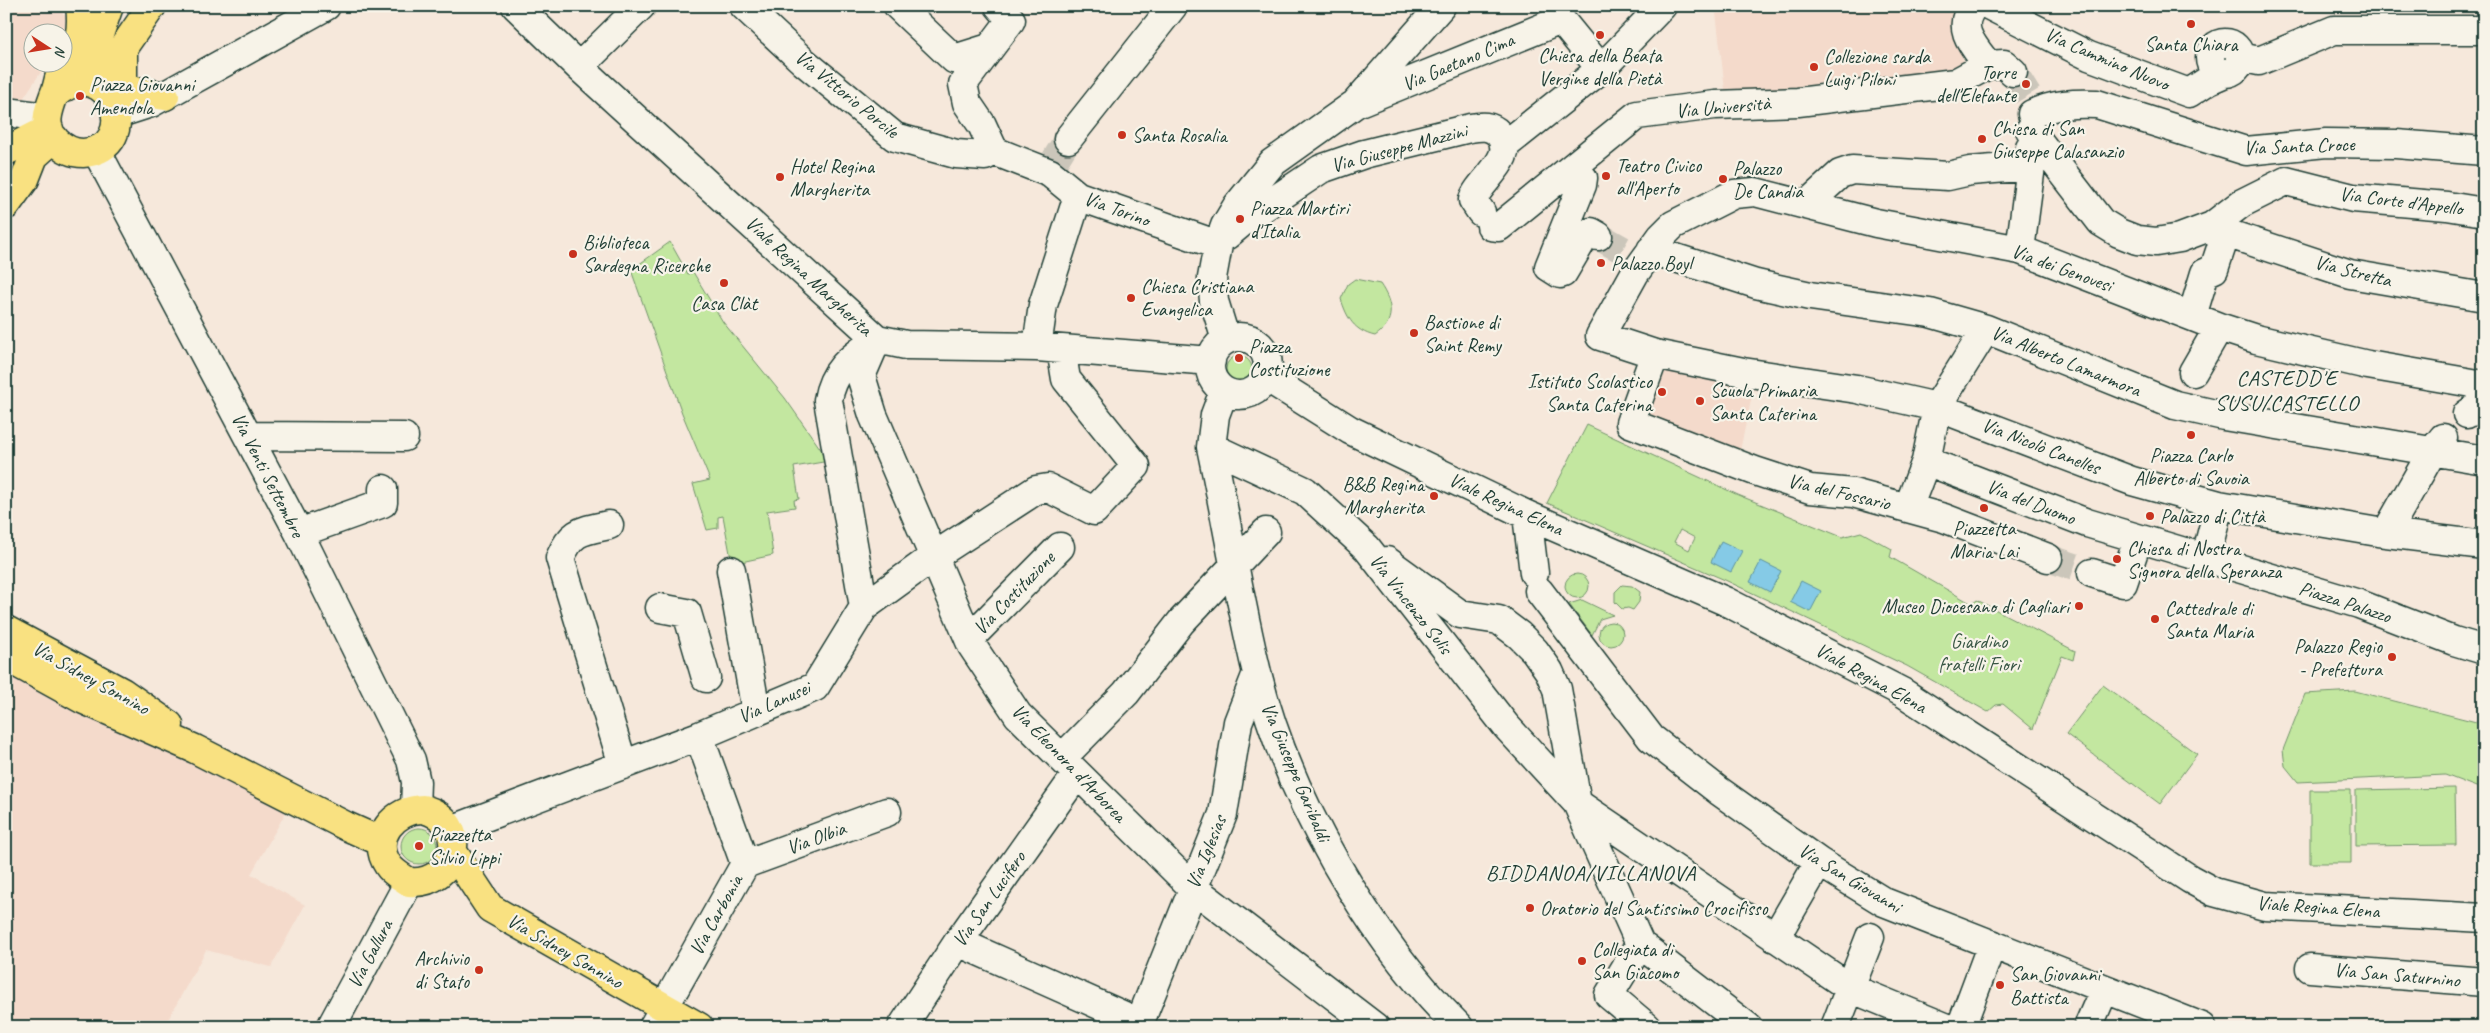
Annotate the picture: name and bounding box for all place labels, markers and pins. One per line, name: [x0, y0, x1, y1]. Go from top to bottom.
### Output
marker: Santa Chiara: [2185, 18, 2197, 30]
marker: Chiesa della Beata Vergine della Pietà: [1594, 29, 1606, 41]
place label: Santa Chiara: [2144, 32, 2240, 57]
place label: Chiesa della Beata Vergine della Pietà: [1538, 43, 1664, 91]
place label: Collezione sarda Luigi Piloni: [1824, 44, 1931, 92]
place label: Torre dell'Elefante: [1936, 60, 2017, 108]
marker: Collezione sarda Luigi Piloni: [1808, 61, 1820, 73]
place label: Piazza Giovanni Amendola: [90, 72, 196, 120]
marker: Torre dell'Elefante: [2020, 78, 2032, 90]
marker: Piazza Giovanni Amendola: [74, 90, 86, 102]
place label: Chiesa di San Giuseppe Calasanzio: [1992, 116, 2124, 164]
place label: Santa Rosalia: [1132, 123, 1228, 148]
marker: Santa Rosalia: [1116, 129, 1128, 141]
marker: Chiesa di San Giuseppe Calasanzio: [1976, 133, 1988, 145]
place label: Teatro Civico all'Aperto: [1616, 153, 1702, 201]
place label: Hotel Regina Margherita: [790, 154, 876, 202]
place label: Palazzo De Candia: [1733, 156, 1804, 204]
marker: Teatro Civico all'Aperto: [1600, 170, 1612, 182]
marker: Hotel Regina Margherita: [774, 171, 786, 183]
marker: Palazzo De Candia: [1717, 173, 1729, 185]
place label: Piazza Martiri d'Italia: [1250, 196, 1351, 244]
marker: Piazza Martiri d'Italia: [1234, 213, 1246, 225]
place label: Biblioteca Sardegna Ricerche: [583, 230, 711, 278]
marker: Biblioteca Sardegna Ricerche: [567, 248, 579, 260]
place label: Palazzo Boyl: [1611, 251, 1695, 276]
marker: Palazzo Boyl: [1595, 257, 1607, 269]
place label: Chiesa Cristiana Evangelica: [1141, 274, 1255, 322]
marker: Casa Clàt: [718, 277, 730, 289]
place label: Casa Clàt: [691, 291, 759, 316]
marker: Chiesa Cristiana Evangelica: [1125, 292, 1137, 304]
place label: Bastione di Saint Remy: [1424, 310, 1503, 358]
marker: Bastione di Saint Remy: [1408, 327, 1420, 339]
place label: Piazza Costituzione: [1249, 334, 1331, 382]
marker: Piazza Costituzione: [1233, 352, 1245, 364]
place label: Istituto Scolastico Santa Caterina: [1528, 369, 1654, 417]
place label: Scuola Primaria Santa Caterina: [1710, 378, 1818, 426]
marker: Istituto Scolastico Santa Caterina: [1656, 386, 1668, 398]
marker: Scuola Primaria Santa Caterina: [1694, 395, 1706, 407]
marker: Piazza Carlo Alberto di Savoia: [2185, 429, 2197, 441]
place label: Piazza Carlo Alberto di Savoia: [2133, 443, 2250, 491]
place label: B&B Regina Margherita: [1343, 472, 1426, 520]
marker: B&B Regina Margherita: [1428, 490, 1440, 502]
marker: Piazzetta Maria Lai: [1978, 502, 1990, 514]
place label: Palazzo di Città: [2160, 504, 2266, 529]
marker: Palazzo di Città: [2144, 510, 2156, 522]
place label: Piazzetta Maria Lai: [1950, 516, 2020, 564]
place label: Chiesa di Nostra Signora della Speranza: [2127, 536, 2283, 584]
marker: Chiesa di Nostra Signora della Speranza: [2111, 553, 2123, 565]
place label: Museo Diocesano di Cagliari: [1882, 594, 2071, 619]
place label: Cattedrale di Santa Maria: [2165, 596, 2255, 644]
marker: Museo Diocesano di Cagliari: [2073, 600, 2085, 612]
marker: Cattedrale di Santa Maria: [2149, 613, 2161, 625]
place label: Palazzo Regio - Prefettura: [2294, 634, 2383, 682]
marker: Palazzo Regio - Prefettura: [2386, 651, 2398, 663]
place label: Piazzetta Silvio Lippi: [429, 822, 502, 870]
marker: Piazzetta Silvio Lippi: [413, 840, 425, 852]
place label: Oratorio del Santissimo Crocifisso: [1540, 896, 1768, 921]
marker: Oratorio del Santissimo Crocifisso: [1524, 902, 1536, 914]
place label: Collegiata di San Giacomo: [1592, 937, 1680, 985]
place label: Archivio di Stato: [415, 946, 470, 994]
marker: Collegiata di San Giacomo: [1576, 955, 1588, 967]
place label: San Giovanni Battista: [2010, 962, 2102, 1010]
marker: Archivio di Stato: [473, 964, 485, 976]
marker: San Giovanni Battista: [1994, 979, 2006, 991]

